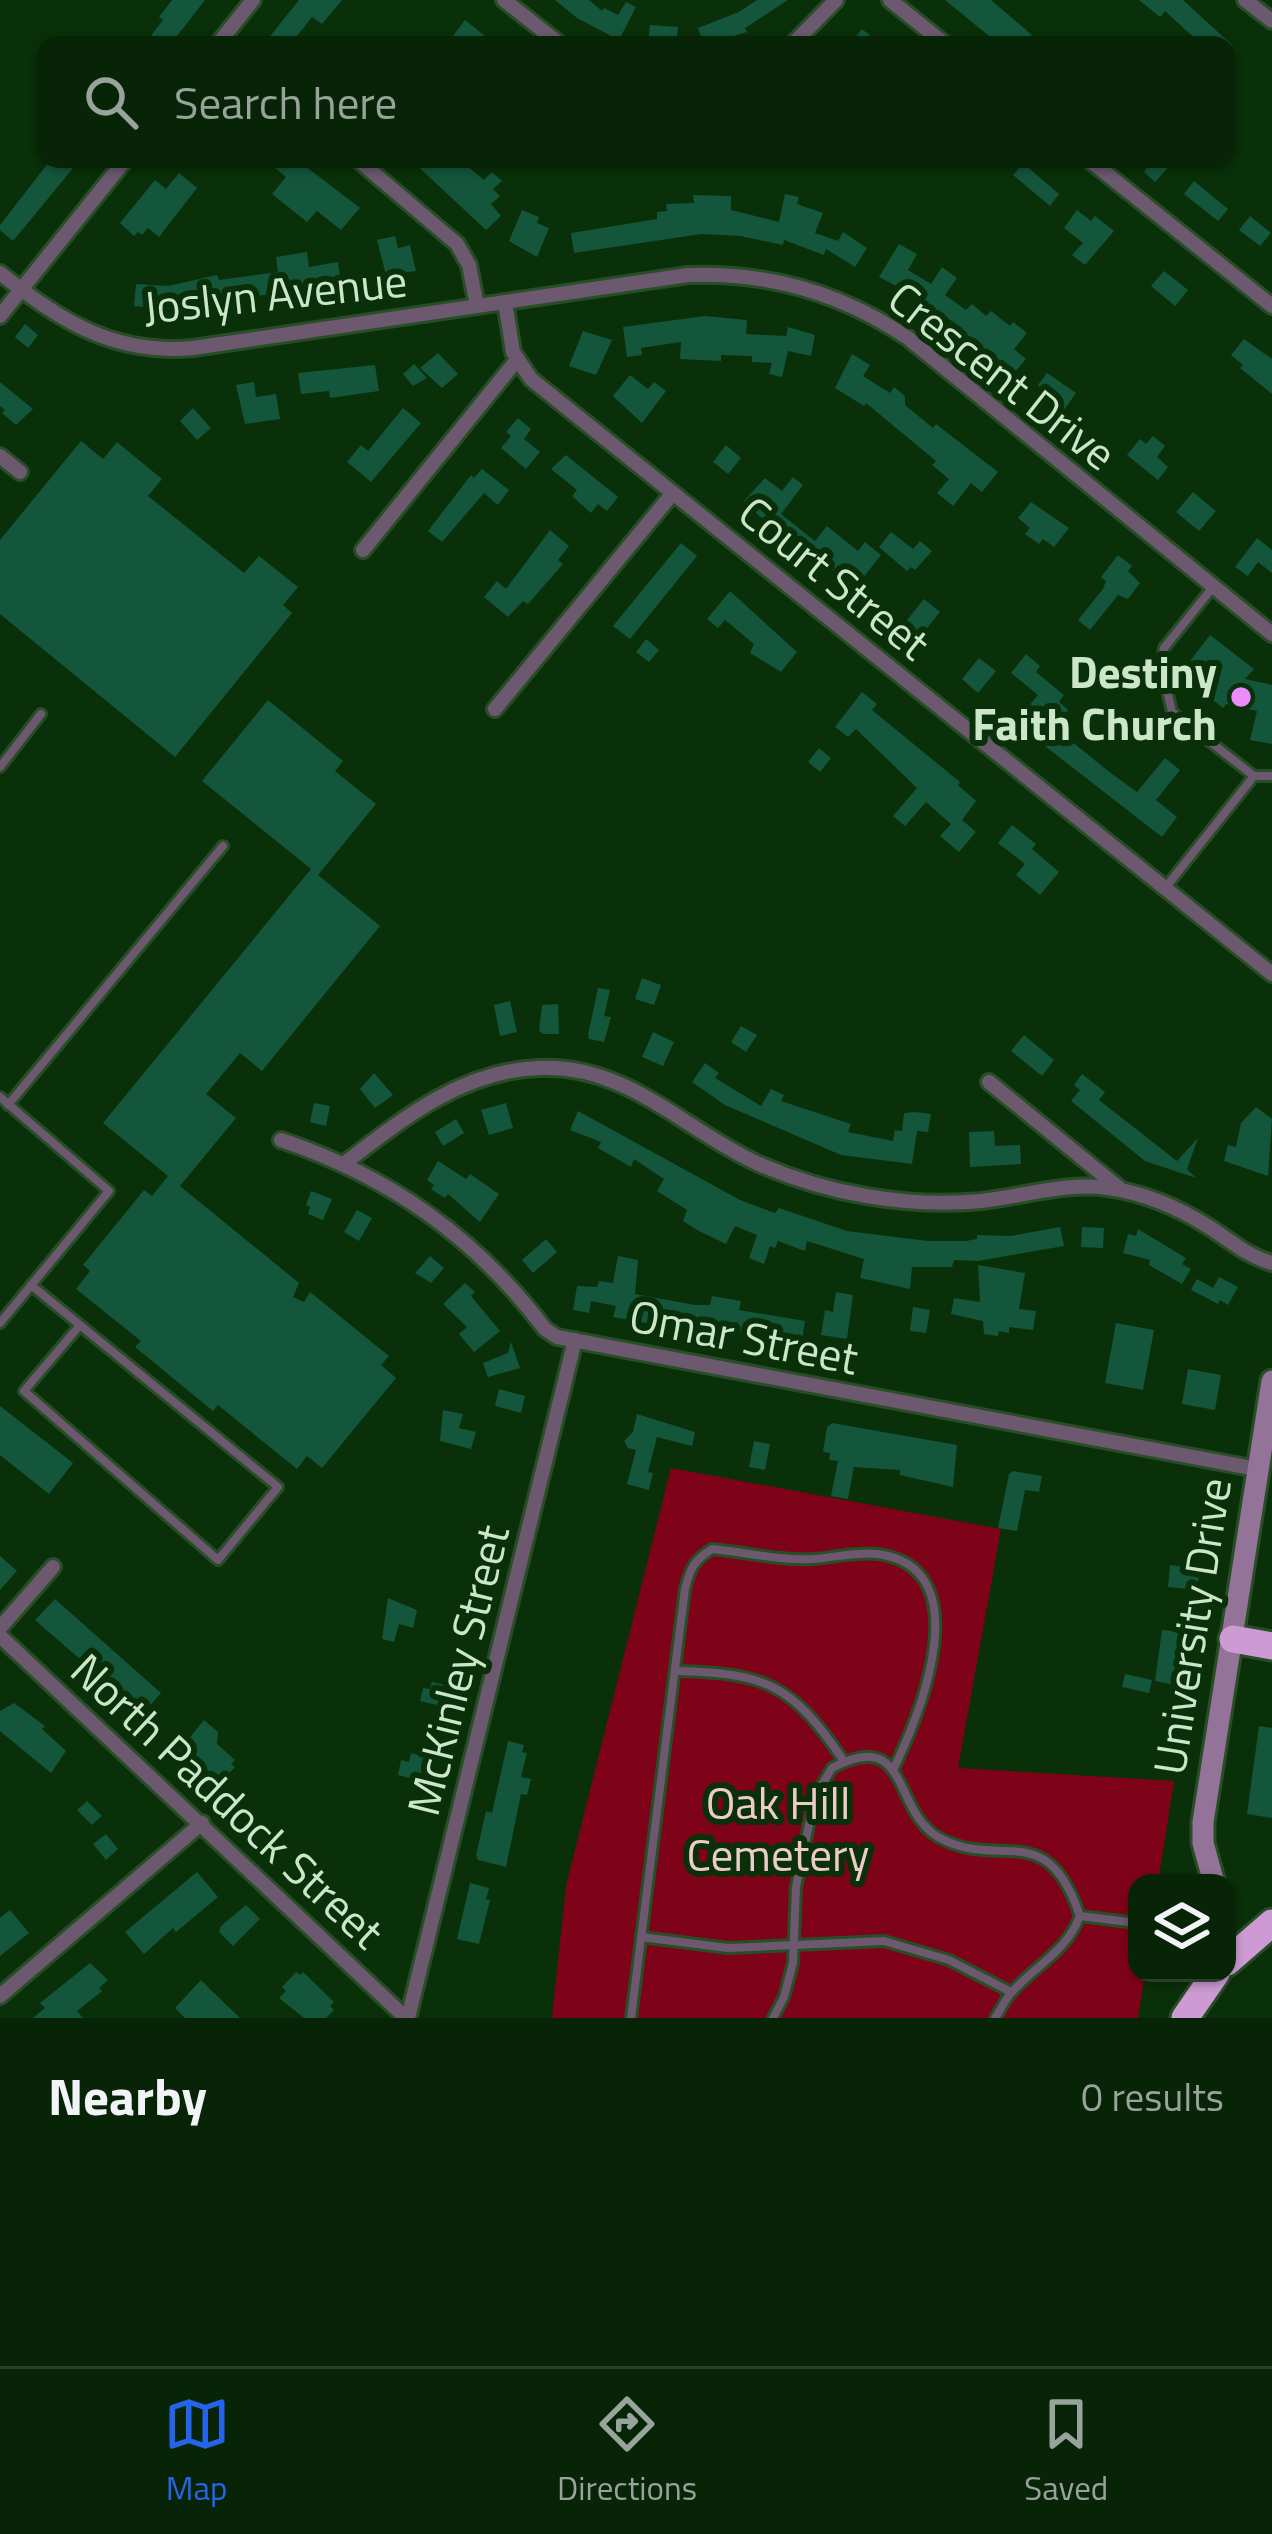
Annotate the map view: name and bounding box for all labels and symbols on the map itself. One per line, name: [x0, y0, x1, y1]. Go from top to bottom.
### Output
street label: Joslyn Avenue: [140, 245, 410, 341]
street label: Crescent Drive: [874, 264, 1132, 486]
street label: Court Street: [725, 479, 946, 676]
place label: Destiny Faith Church: [972, 637, 1217, 757]
marker: Destiny Faith Church: [1228, 684, 1254, 710]
street label: Omar Street: [624, 1281, 864, 1391]
street label: University Drive: [1134, 1473, 1248, 1779]
street label: McKinley Street: [388, 1517, 526, 1822]
street label: North Paddock Street: [56, 1636, 400, 1964]
park label: Oak Hill Cemetery: [687, 1768, 869, 1888]

